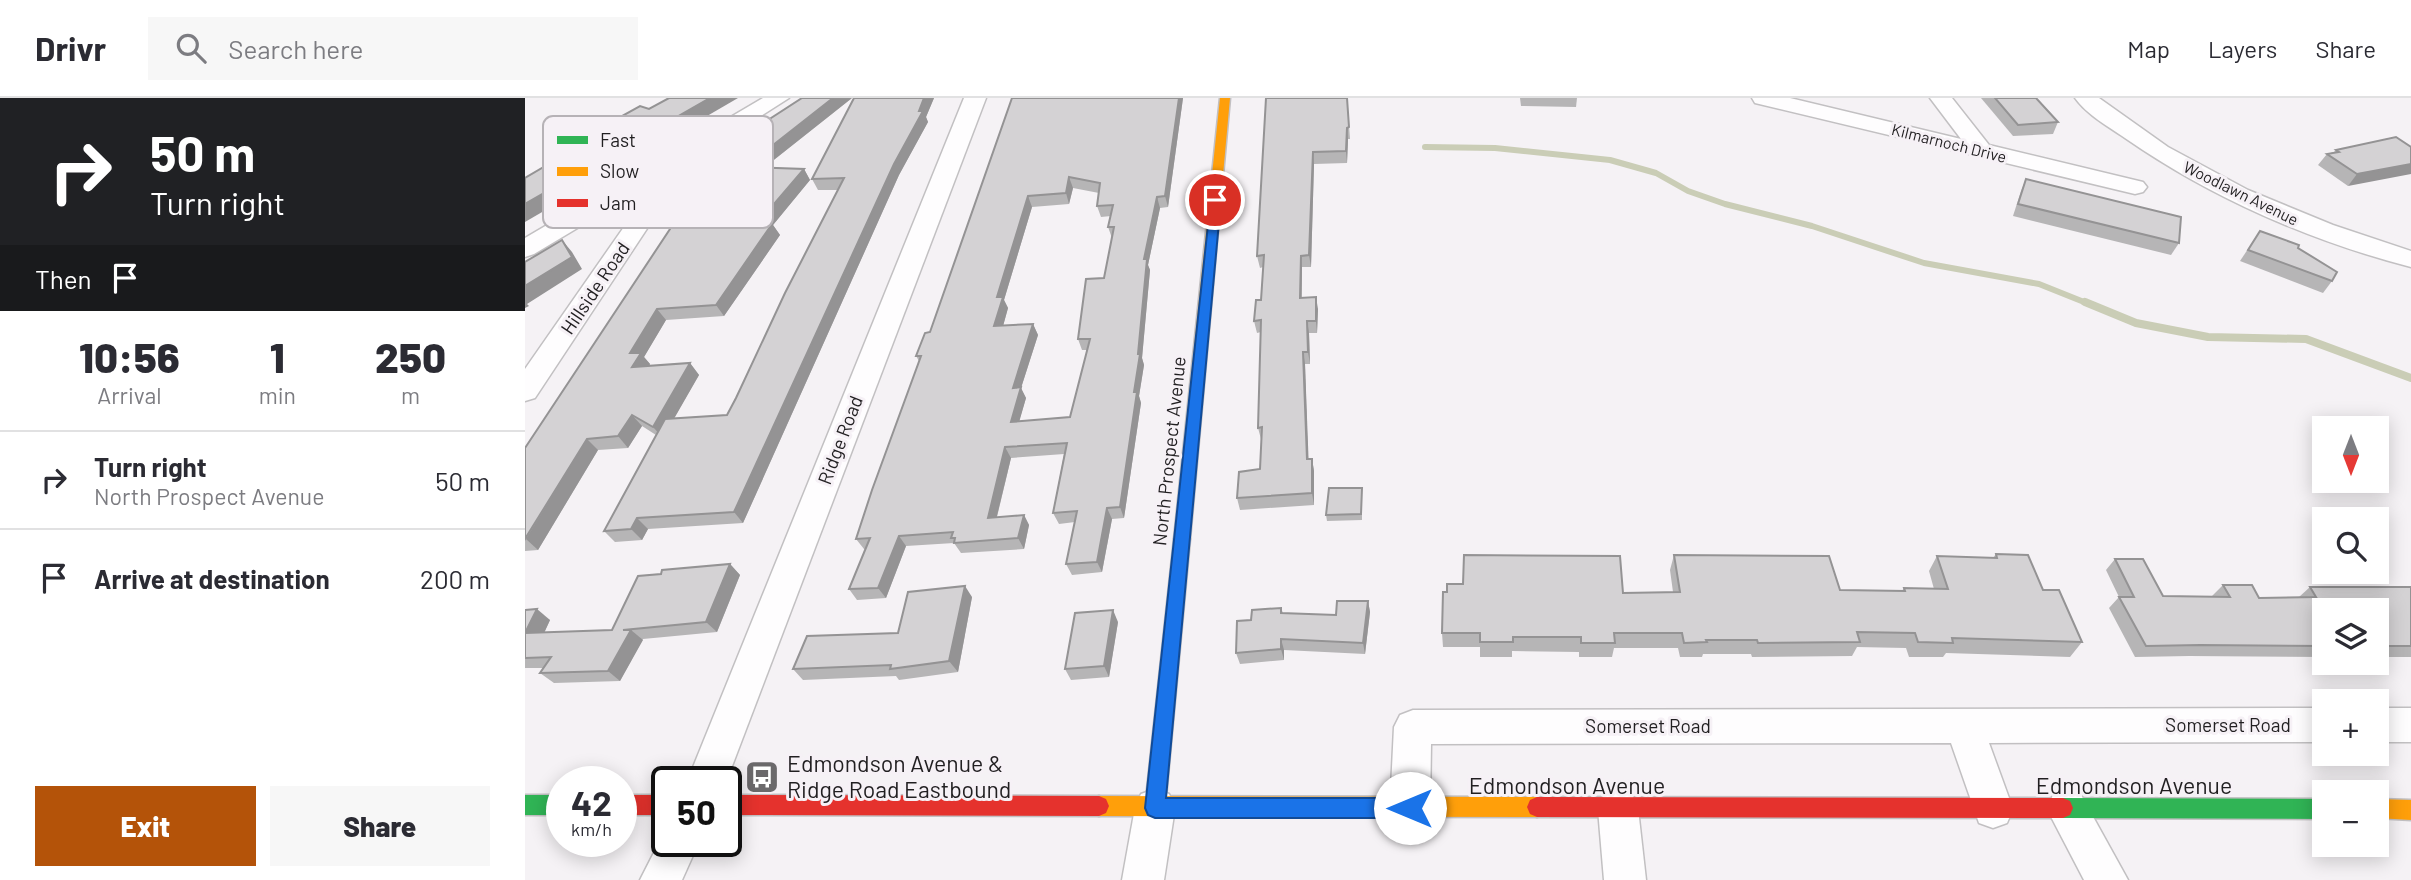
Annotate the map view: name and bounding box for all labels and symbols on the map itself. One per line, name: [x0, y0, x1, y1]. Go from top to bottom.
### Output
legend: [543, 116, 773, 228]
street label: Kilmarnoch Drive: [1890, 119, 2009, 166]
text: Fast: [600, 128, 636, 151]
street label: Woodlawn Avenue: [2181, 157, 2302, 229]
text: Slow: [600, 159, 639, 182]
pin: [1185, 170, 1245, 230]
text: Jam: [600, 191, 636, 214]
street label: Hillside Road: [555, 237, 634, 338]
street label: North Prospect Avenue: [1147, 355, 1190, 547]
street label: Ridge Road: [812, 392, 867, 487]
north arrow: [2312, 416, 2389, 494]
street label: Somerset Road: [2165, 713, 2291, 736]
street label: Somerset Road: [1585, 714, 1711, 737]
place label: Edmondson Avenue & Ridge Road Eastbound: [787, 749, 1011, 803]
bus stop icon: Edmondson Avenue & Ridge Road Eastbound: [743, 758, 781, 796]
speed limit sign: 50: [651, 766, 742, 857]
position arrow: [1373, 771, 1447, 845]
street label: Edmondson Avenue: [1469, 771, 1665, 799]
street label: Edmondson Avenue: [2036, 771, 2232, 799]

